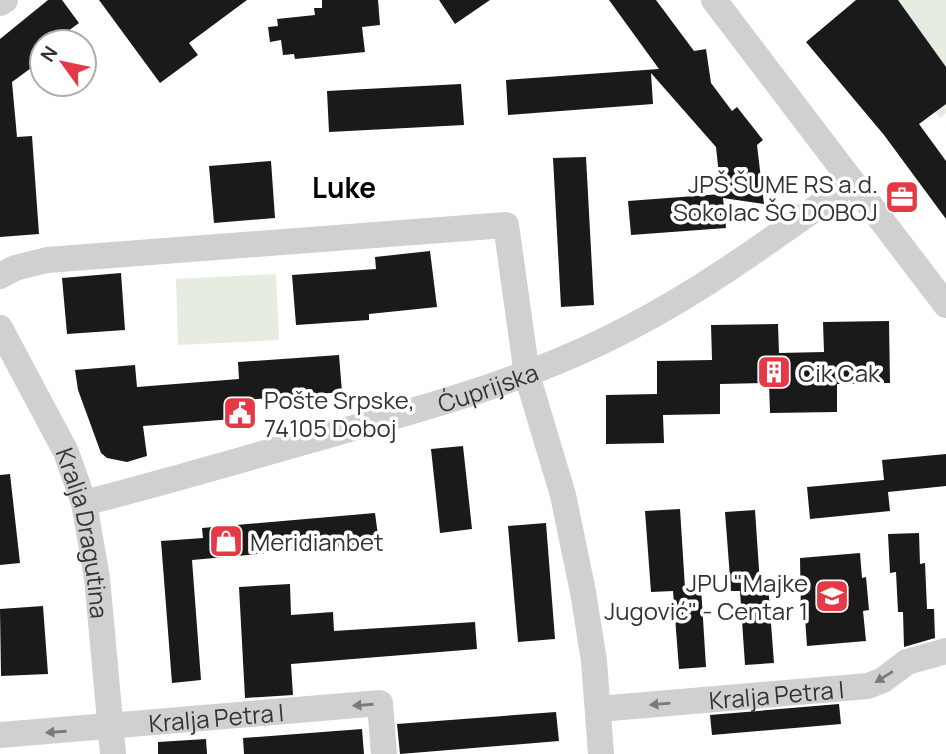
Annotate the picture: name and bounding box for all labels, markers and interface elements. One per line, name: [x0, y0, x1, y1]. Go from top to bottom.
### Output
north arrow: [28, 28, 98, 98]
text: N: [34, 41, 63, 67]
place label: JPŠ ŠUME RS a.d. Sokolac ŠG DOBOJ: [673, 167, 878, 228]
district label: Luke: [312, 168, 376, 206]
office icon: JPŠ ŠUME RS a.d. Sokolac ŠG DOBOJ: [883, 178, 921, 216]
building icon: Cik Cak: [755, 353, 793, 391]
street label: Ćuprijska: [433, 354, 542, 419]
place label: Cik Cak: [798, 356, 881, 389]
place label: Pošte Srpske, 74105 Doboj: [264, 383, 415, 444]
public building icon: Pošte Srpske, 74105 Doboj: [221, 394, 259, 432]
street label: Kralja Dragutina: [49, 443, 117, 620]
shop icon: Meridianbet: [207, 522, 245, 560]
place label: Meridianbet: [250, 525, 384, 558]
place label: JPU "Majke Jugović" - Centar 1: [604, 566, 808, 627]
school or university icon: JPU "Majke Jugović" - Centar 1: [813, 577, 851, 615]
one-way arrow: [874, 671, 894, 684]
street label: Kralja Petra I: [707, 672, 845, 716]
street label: Kralja Petra I: [147, 695, 285, 739]
one-way arrow: [649, 699, 671, 710]
one-way arrow: [352, 700, 374, 711]
one-way arrow: [44, 727, 66, 738]

